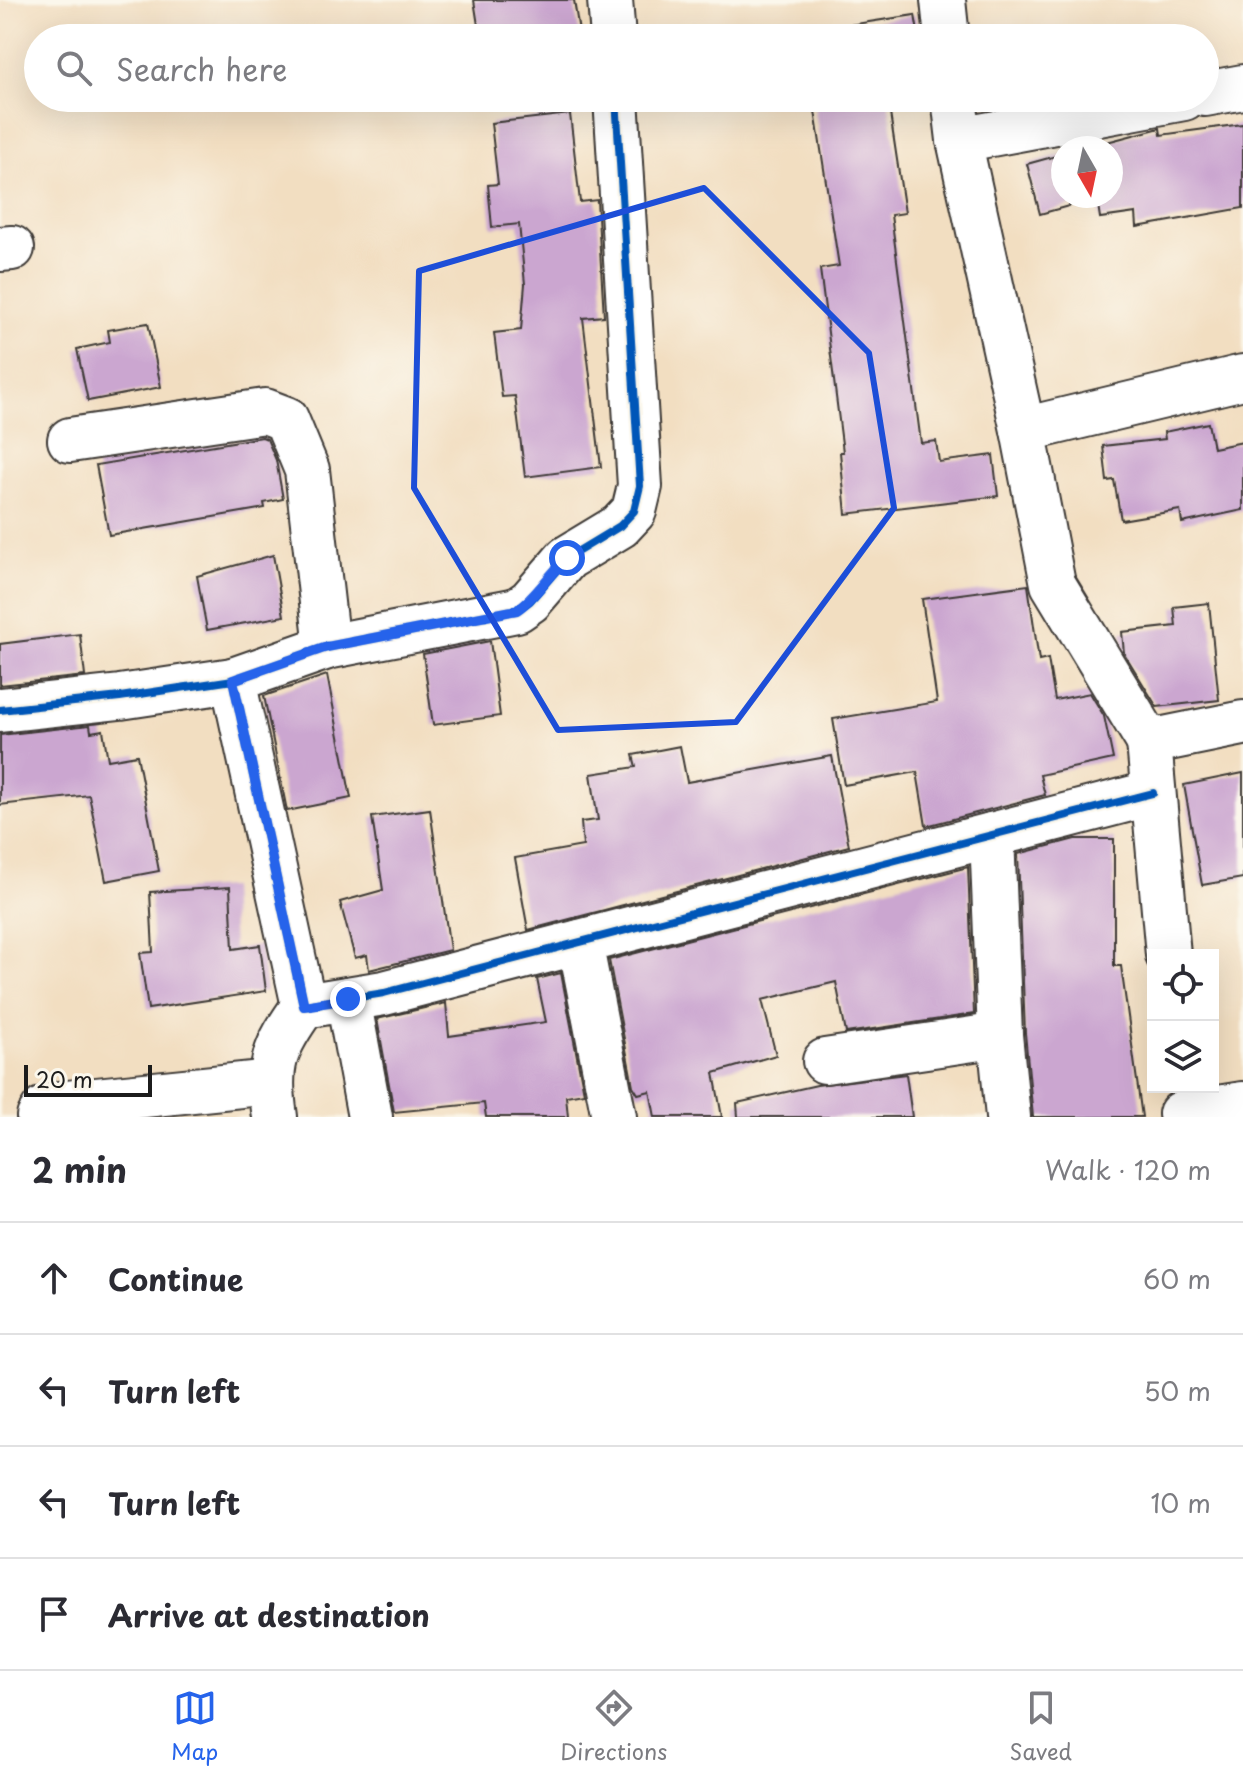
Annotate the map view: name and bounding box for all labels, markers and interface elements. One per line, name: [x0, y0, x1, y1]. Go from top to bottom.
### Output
search box: [24, 24, 1219, 112]
icon: search: [52, 46, 96, 90]
text: Search here: [116, 46, 288, 91]
north arrow: [1051, 136, 1123, 208]
route start: [549, 540, 585, 576]
map controls: [1147, 949, 1219, 1093]
button: locate: [1147, 949, 1219, 1021]
route end: [330, 981, 366, 1017]
button: layers: [1147, 1021, 1219, 1093]
scale bar: [24, 1061, 152, 1097]
text: 20 m: [36, 1062, 93, 1095]
text: 2 min: [32, 1143, 127, 1195]
text: Walk · 120 m: [1045, 1150, 1211, 1189]
icon: ahead: [32, 1256, 76, 1300]
text: Continue: [108, 1256, 243, 1301]
text: 60 m: [1143, 1259, 1211, 1298]
icon: left: [32, 1368, 76, 1412]
text: Turn left: [108, 1368, 240, 1413]
text: 50 m: [1144, 1371, 1211, 1410]
icon: left: [32, 1480, 76, 1524]
text: Turn left: [108, 1480, 240, 1525]
text: 10 m: [1150, 1483, 1211, 1522]
icon: arrive: [32, 1592, 76, 1636]
text: Arrive at destination: [108, 1592, 430, 1637]
tab: Map: [171, 1686, 218, 1767]
tab: Directions: [560, 1686, 667, 1767]
tab: Saved: [1009, 1686, 1072, 1767]

